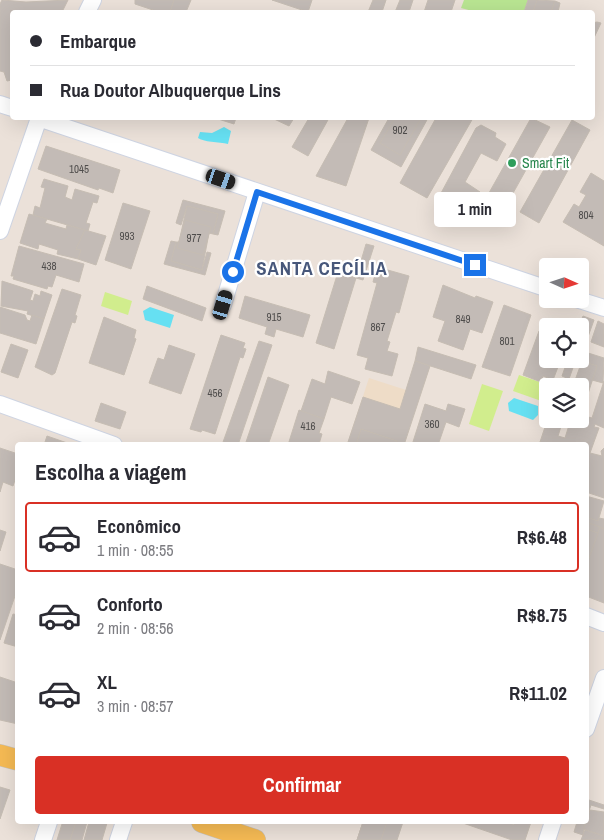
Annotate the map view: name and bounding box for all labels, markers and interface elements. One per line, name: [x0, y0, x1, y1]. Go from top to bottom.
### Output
text: Embarque: [60, 28, 136, 54]
text: Rua Doutor Albuquerque Lins: [60, 77, 281, 103]
house number: 902: [392, 123, 408, 137]
place label: Smart Fit: [522, 154, 569, 172]
marker: Smart Fit: [506, 157, 518, 169]
house number: 1045: [69, 162, 89, 176]
car: [204, 167, 237, 191]
callout: 1 min: [434, 192, 516, 228]
text: 1 min: [458, 198, 492, 220]
house number: 804: [578, 208, 594, 222]
house number: 993: [119, 229, 135, 243]
house number: 977: [186, 231, 202, 245]
route end: [464, 254, 486, 276]
district label: SANTA CECÍLIA: [256, 255, 388, 281]
north arrow: [539, 258, 589, 308]
map controls: [539, 258, 589, 428]
house number: 438: [41, 259, 57, 273]
route start: [222, 261, 244, 283]
car: [211, 288, 234, 322]
house number: 915: [266, 310, 282, 324]
house number: 849: [455, 312, 471, 326]
button: locate: [539, 318, 589, 368]
house number: 867: [370, 320, 386, 334]
house number: 801: [499, 334, 515, 348]
button: layers: [539, 378, 589, 428]
house number: 456: [207, 386, 223, 400]
house number: 360: [424, 417, 440, 431]
house number: 416: [300, 419, 316, 433]
text: Escolha a viagem: [35, 457, 186, 487]
text: Econômico: [97, 513, 181, 539]
icon: car: [37, 515, 82, 560]
text: R$6.48: [517, 524, 567, 550]
text: 1 min · 08:55: [97, 539, 174, 561]
text: Conforto: [97, 591, 163, 617]
icon: car: [37, 593, 82, 638]
text: R$8.75: [517, 602, 567, 628]
text: 2 min · 08:56: [97, 617, 174, 639]
text: XL: [97, 669, 117, 695]
icon: car: [37, 671, 82, 716]
text: R$11.02: [509, 680, 567, 706]
text: 3 min · 08:57: [97, 695, 174, 717]
button: Confirmar: [35, 756, 569, 814]

